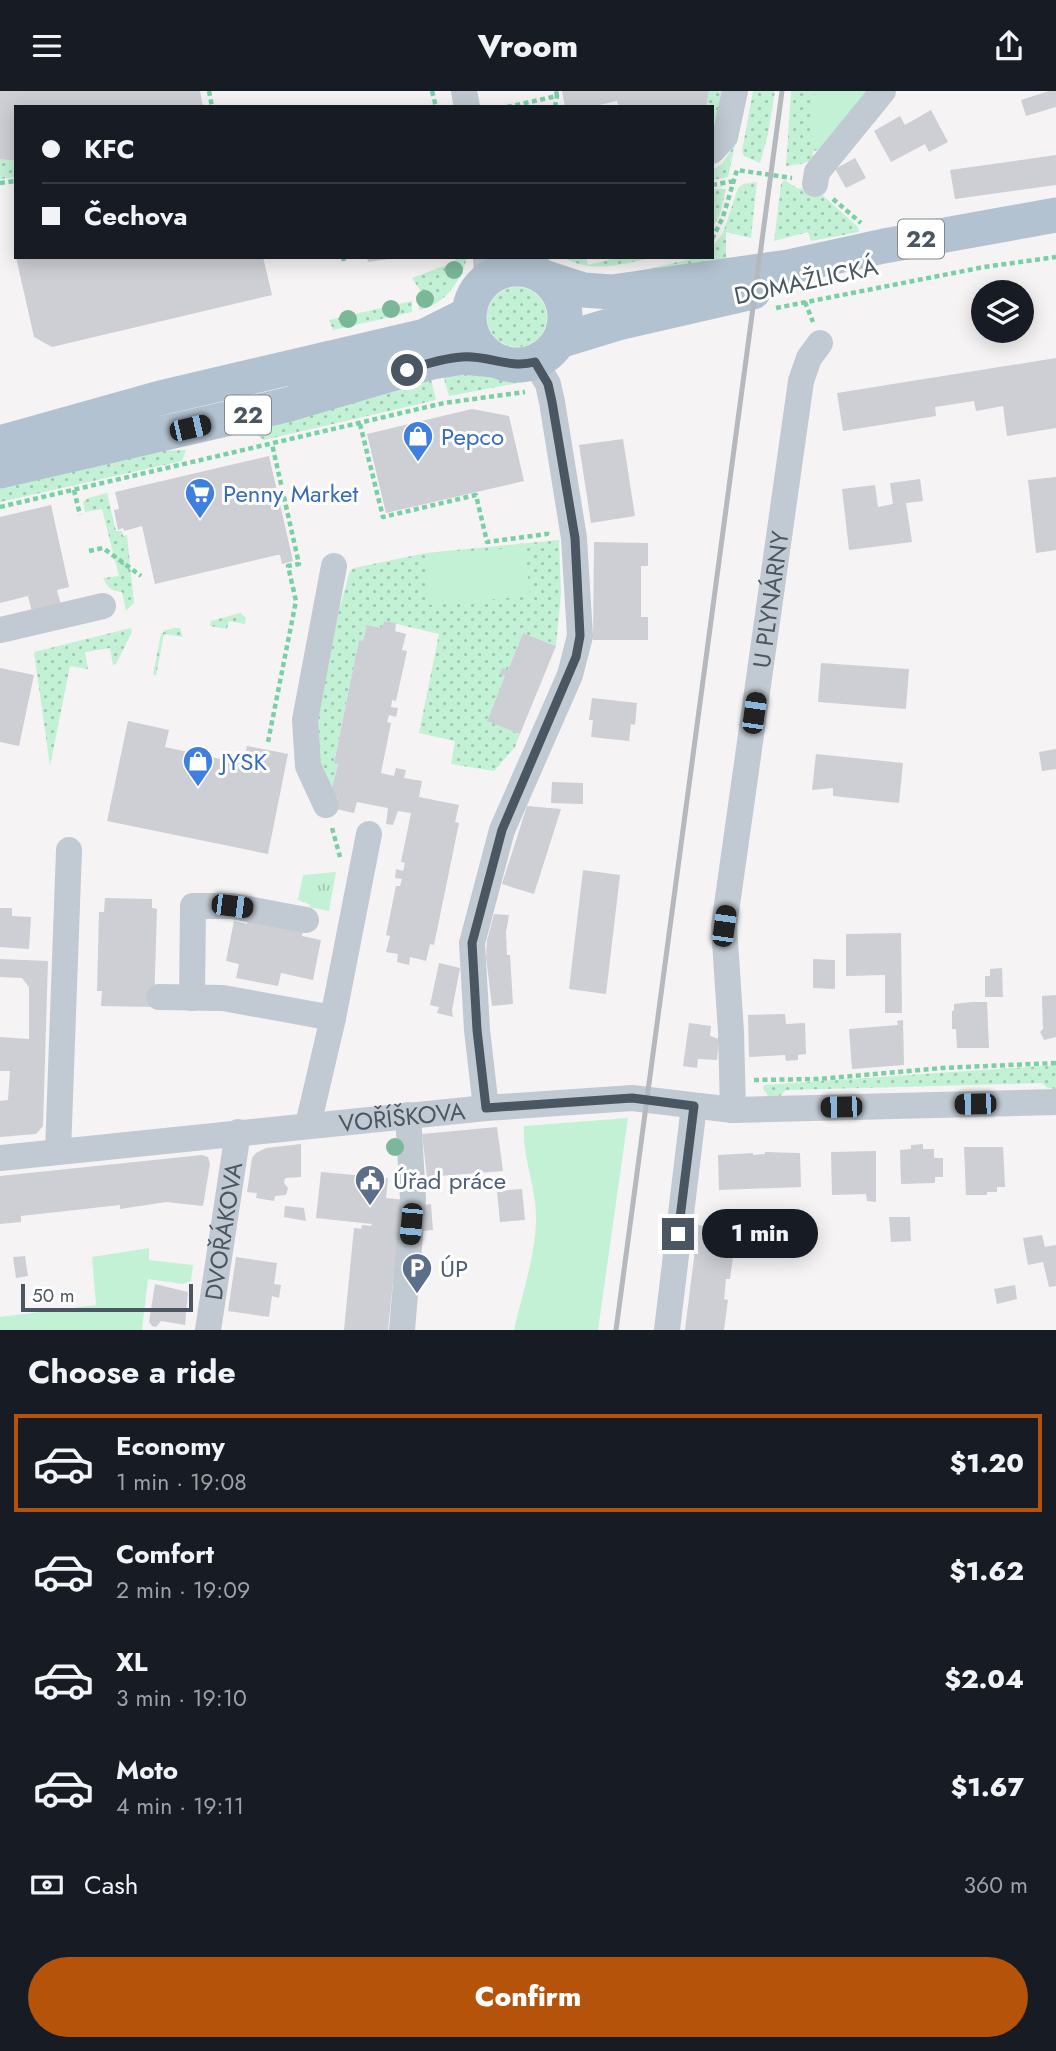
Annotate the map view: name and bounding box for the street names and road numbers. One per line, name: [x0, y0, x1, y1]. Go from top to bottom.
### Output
road number: 22: [898, 219, 944, 259]
street label: DOMAŽLICKÁ: [731, 249, 881, 313]
road number: 22: [225, 395, 271, 435]
street label: U PLYNÁRNY: [743, 528, 797, 670]
street label: VOŘÍŠKOVA: [337, 1093, 467, 1141]
street label: DVOŘÁKOVA: [195, 1159, 251, 1303]

